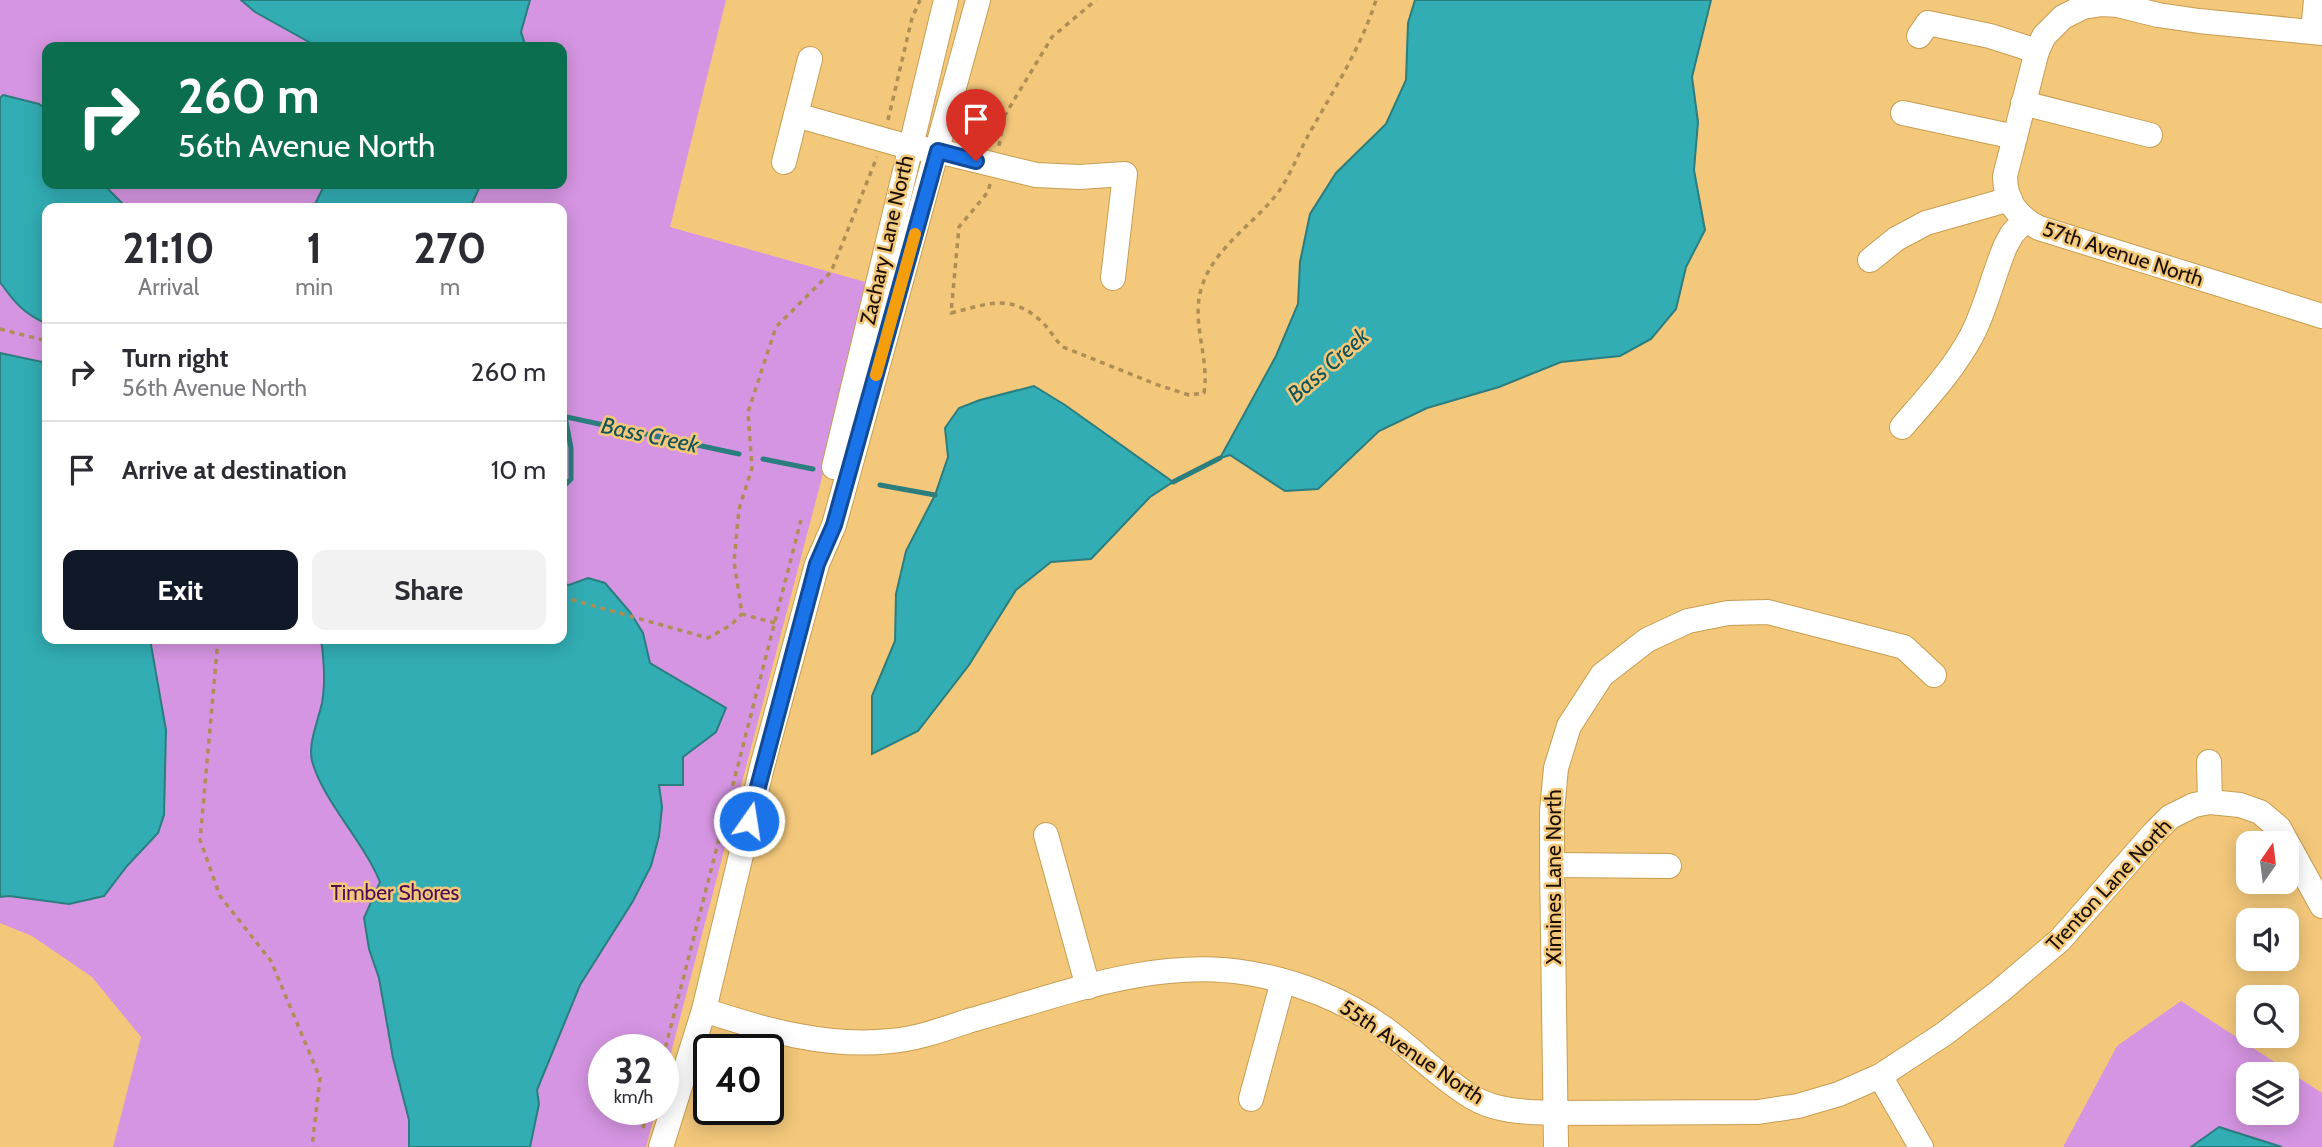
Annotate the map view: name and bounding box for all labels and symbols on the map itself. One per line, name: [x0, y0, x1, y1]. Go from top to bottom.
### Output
pin: [946, 89, 1006, 161]
street label: Zachary Lane North: [855, 153, 918, 327]
street label: 57th Avenue North: [2040, 216, 2207, 291]
water label: Bass Creek: [1282, 321, 1375, 408]
water label: Bass Creek: [599, 411, 702, 459]
position arrow: [712, 784, 786, 858]
street label: Ximines Lane North: [1541, 789, 1566, 965]
street label: Trenton Lane North: [2041, 813, 2176, 956]
north arrow: [2236, 831, 2300, 894]
park label: Timber Shores: [331, 880, 460, 905]
street label: 55th Avenue North: [1336, 994, 1489, 1109]
speed limit sign: 40: [693, 1034, 784, 1125]

